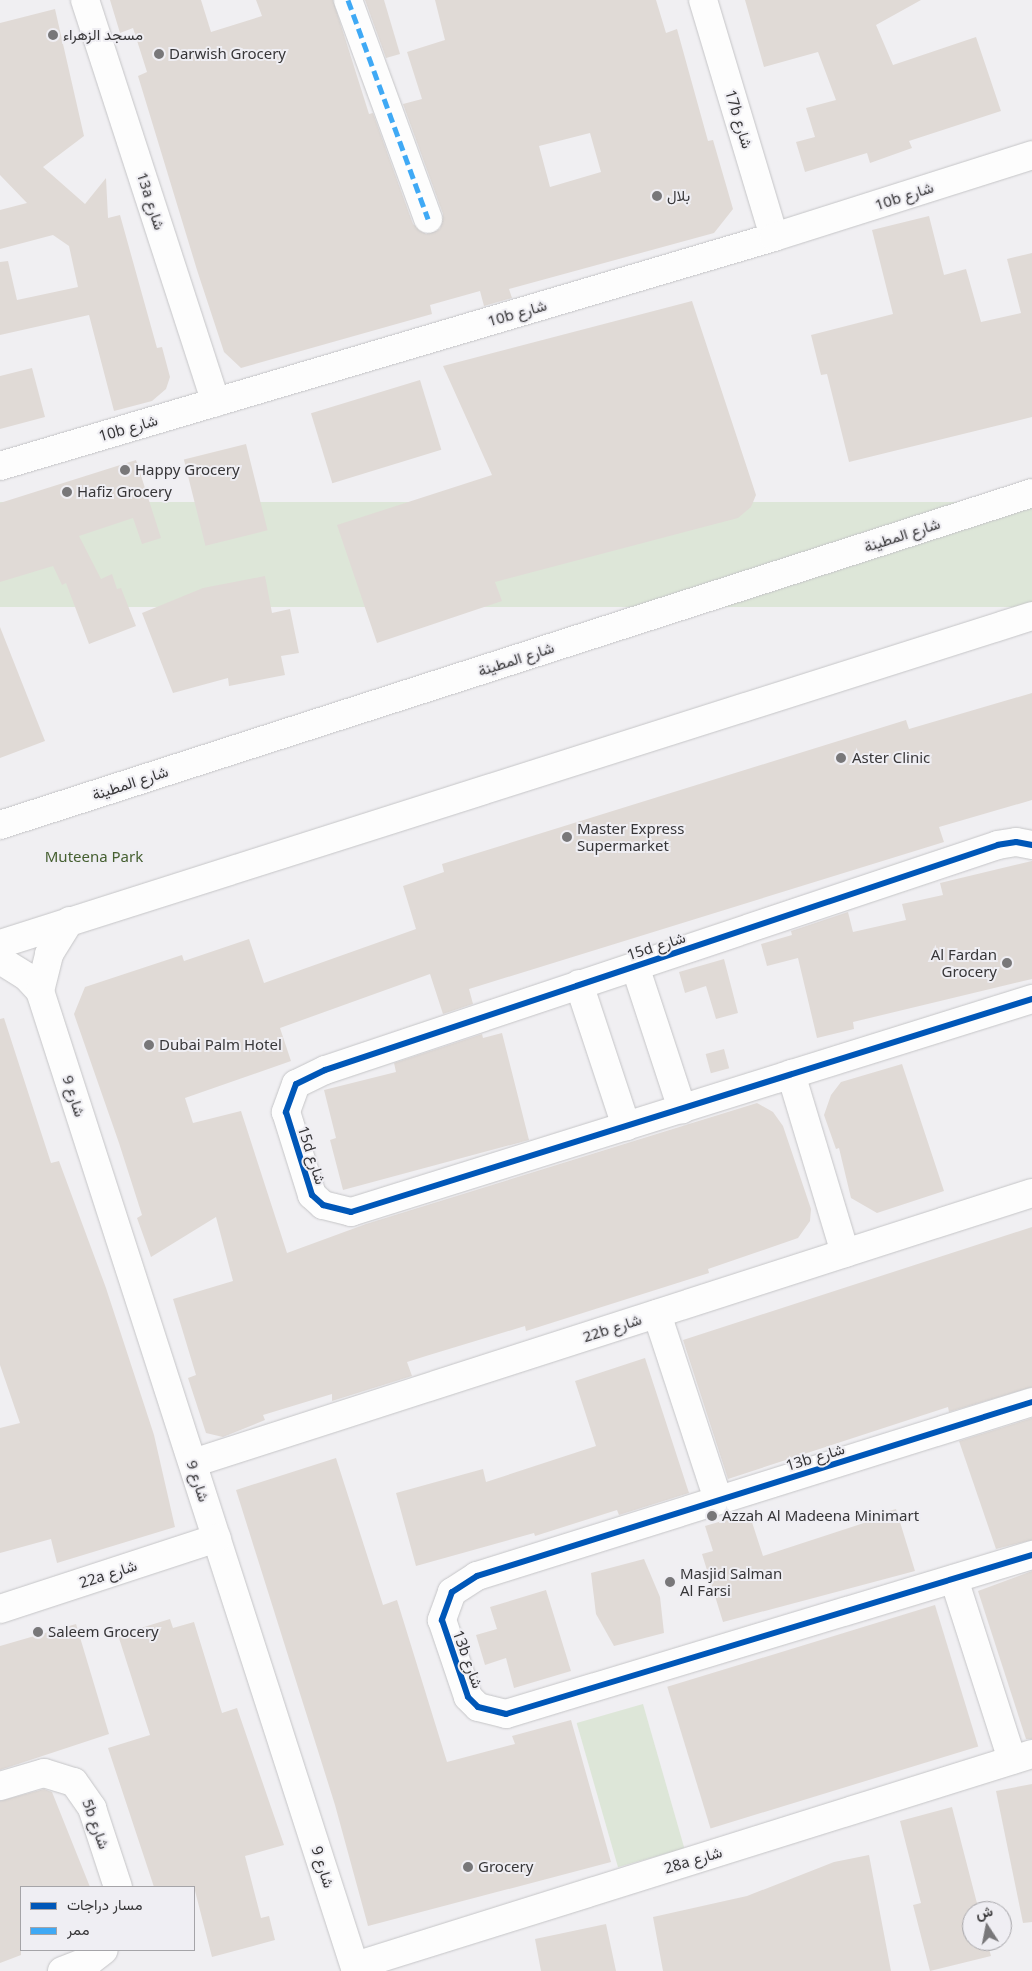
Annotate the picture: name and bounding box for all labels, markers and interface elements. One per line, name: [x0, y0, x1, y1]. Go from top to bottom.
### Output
place label: مسجد الزهراء: [63, 26, 143, 44]
marker: مسجد الزهراء: [47, 29, 59, 41]
place label: Darwish Grocery: [169, 45, 286, 63]
marker: Darwish Grocery: [153, 48, 165, 60]
street label: 17b شارع: [722, 87, 756, 151]
street label: 13a شارع: [133, 170, 169, 232]
street label: 10b شارع: [872, 178, 936, 214]
place label: بلال: [667, 187, 690, 205]
marker: بلال: [651, 190, 663, 202]
street label: 10b شارع: [485, 296, 549, 330]
street label: 10b شارع: [96, 411, 160, 445]
place label: Happy Grocery: [135, 461, 240, 479]
marker: Happy Grocery: [119, 464, 131, 476]
place label: Hafiz Grocery: [77, 483, 172, 501]
marker: Hafiz Grocery: [61, 486, 73, 498]
street label: شارع المطينة: [862, 514, 942, 556]
street label: شارع المطينة: [476, 638, 556, 680]
place label: Aster Clinic: [852, 749, 930, 767]
marker: Aster Clinic: [834, 751, 848, 765]
street label: شارع المطينة: [90, 762, 170, 804]
place label: Master Express Supermarket: [577, 819, 684, 854]
marker: Master Express Supermarket: [561, 831, 573, 843]
park label: Muteena Park: [45, 848, 143, 866]
street label: 15d شارع: [624, 928, 688, 964]
place label: Al Fardan Grocery: [931, 945, 997, 980]
marker: Al Fardan Grocery: [1001, 957, 1013, 969]
place label: Dubai Palm Hotel: [159, 1036, 282, 1054]
marker: Dubai Palm Hotel: [143, 1039, 155, 1051]
street label: شارع 9: [59, 1073, 89, 1119]
street label: 15d شارع: [294, 1123, 330, 1187]
street label: 22b شارع: [580, 1310, 644, 1346]
street label: 13b شارع: [783, 1440, 847, 1474]
street label: شارع 9: [183, 1458, 213, 1504]
place label: Azzah Al Madeena Minimart: [722, 1507, 919, 1525]
marker: Azzah Al Madeena Minimart: [706, 1510, 718, 1522]
street label: 22a شارع: [77, 1556, 139, 1592]
place label: Masjid Salman Al Farsi: [680, 1564, 782, 1599]
marker: Masjid Salman Al Farsi: [664, 1576, 676, 1588]
place label: Saleem Grocery: [48, 1623, 159, 1641]
marker: Saleem Grocery: [32, 1626, 44, 1638]
street label: 13b شارع: [449, 1628, 487, 1690]
street label: 5b شارع: [79, 1797, 113, 1851]
street label: 28a شارع: [662, 1843, 724, 1877]
street label: شارع 9: [308, 1844, 338, 1890]
place label: Grocery: [478, 1858, 533, 1876]
marker: Grocery: [462, 1861, 474, 1873]
legend: [20, 1886, 195, 1951]
text: مسار دراجات: [67, 1894, 142, 1914]
north arrow: [962, 1901, 1012, 1951]
text: ش: [974, 1901, 994, 1923]
text: ممر: [67, 1919, 89, 1939]

